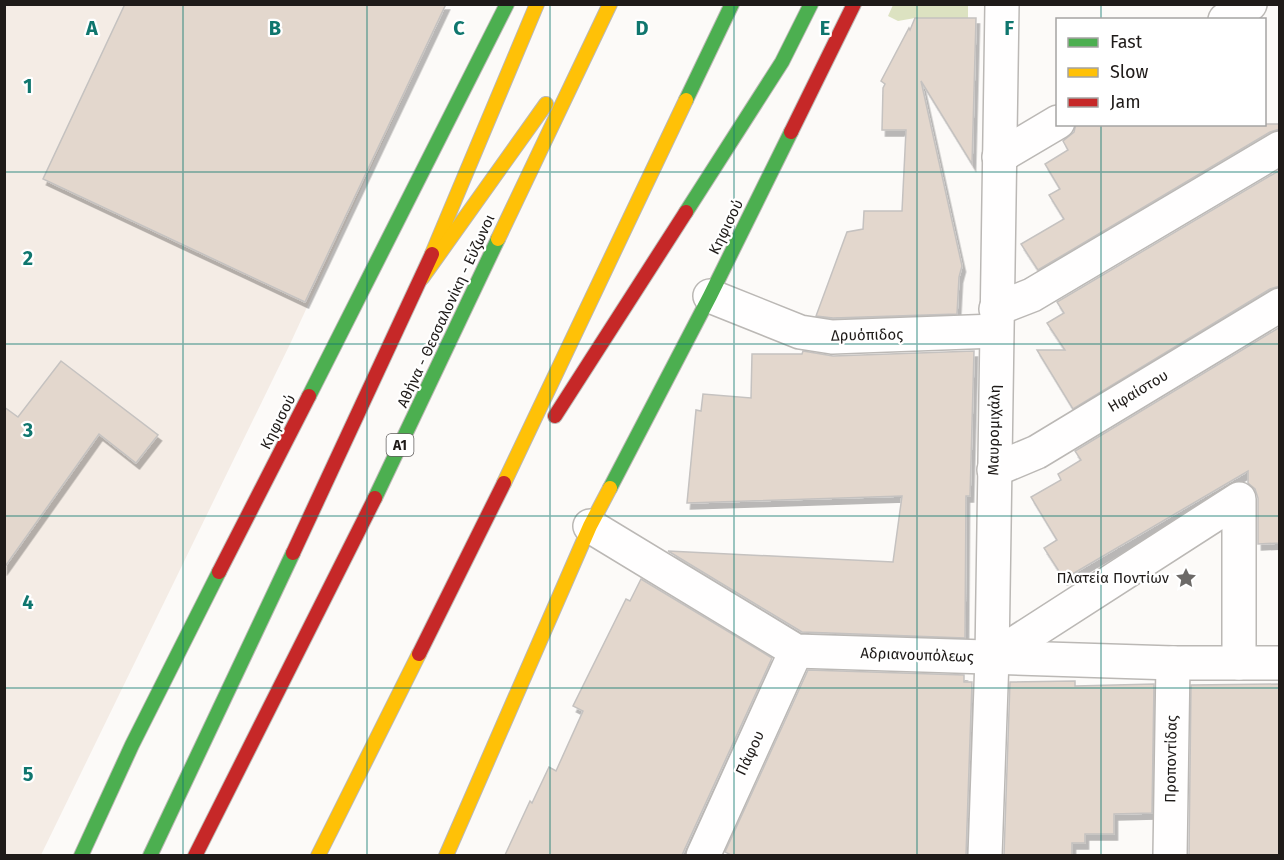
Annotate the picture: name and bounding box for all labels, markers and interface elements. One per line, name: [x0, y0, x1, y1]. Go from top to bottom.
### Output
text: A: [85, 16, 99, 40]
text: B: [269, 16, 281, 40]
text: C: [453, 16, 465, 40]
text: D: [635, 16, 649, 40]
text: E: [820, 16, 830, 40]
text: F: [1004, 16, 1014, 40]
legend: [1056, 18, 1266, 126]
text: Fast: [1110, 31, 1143, 53]
text: Slow: [1110, 61, 1149, 83]
text: 1: [23, 74, 33, 98]
text: Jam: [1110, 91, 1141, 113]
street label: Κηφισού: [705, 196, 747, 258]
street label: Αθήνα - Θεσσαλονίκη - Εύζωνοι: [393, 212, 499, 410]
text: 2: [23, 246, 33, 270]
street label: Δρυόπιδος: [831, 325, 903, 345]
street label: Ηφαίστου: [1105, 366, 1171, 416]
street label: Μαυρομιχάλη: [984, 384, 1004, 476]
street label: Κηφισού: [257, 392, 299, 452]
text: 3: [22, 418, 33, 442]
road number: Α1: [386, 434, 414, 456]
place icon: Πλατεία Ποντίων: [1174, 566, 1198, 590]
place label: Πλατεία Ποντίων: [1056, 569, 1170, 587]
text: 4: [22, 590, 34, 614]
street label: Αδριανουπόλεως: [860, 644, 974, 666]
street label: Προποντίδας: [1161, 715, 1181, 803]
street label: Πάφου: [732, 728, 768, 778]
text: 5: [23, 762, 34, 786]

